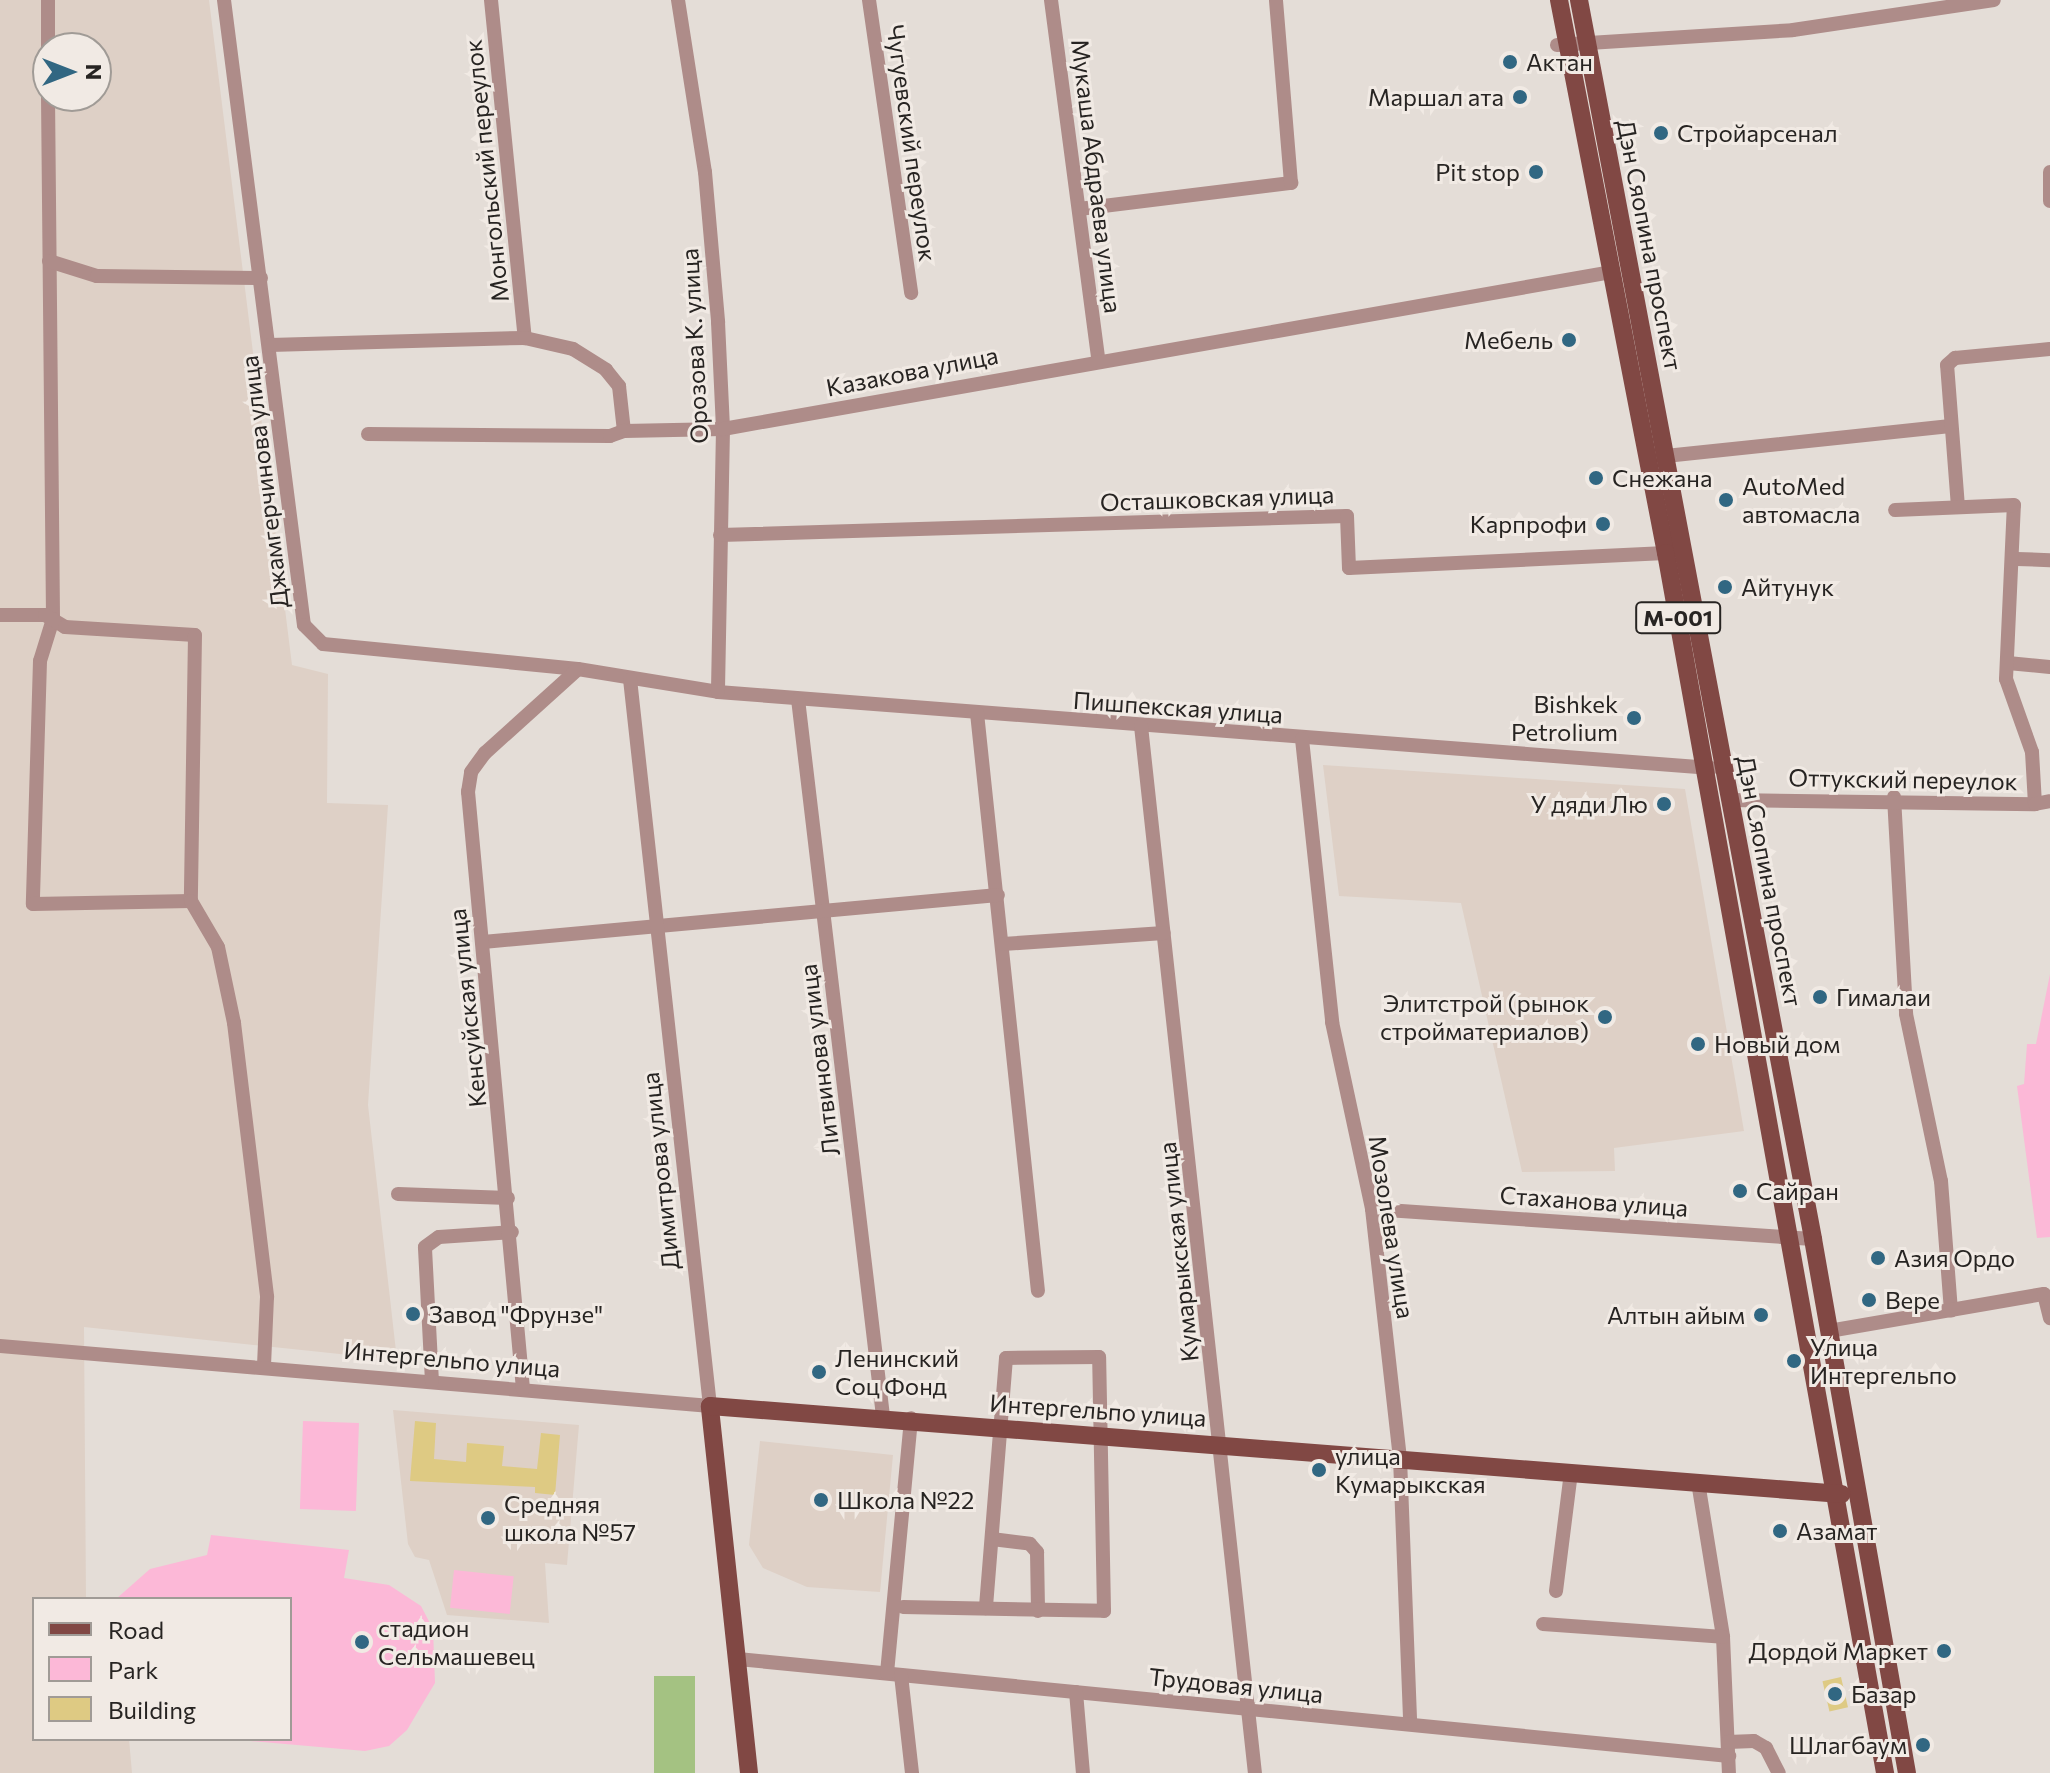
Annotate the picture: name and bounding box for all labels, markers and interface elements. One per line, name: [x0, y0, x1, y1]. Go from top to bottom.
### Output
street label: Чугуевский переулок: [881, 23, 943, 263]
north arrow: [32, 32, 112, 112]
street label: Мукаша Абдраева улица: [1066, 37, 1128, 315]
street label: Монгольский переулок: [458, 38, 514, 304]
place label: Актан: [1526, 48, 1593, 76]
marker: Актан: [1501, 53, 1519, 71]
text: N: [81, 64, 108, 80]
place label: Маршал ата: [1368, 83, 1504, 111]
marker: Маршал ата: [1511, 88, 1529, 106]
street label: Дэн Сяопина проспект: [1612, 117, 1688, 373]
place label: Стройарсенал: [1677, 119, 1837, 147]
marker: Стройарсенал: [1652, 124, 1670, 142]
place label: Pit stop: [1435, 158, 1520, 186]
marker: Pit stop: [1527, 163, 1545, 181]
street label: Орозова К. улица: [674, 248, 714, 444]
place label: Мебель: [1464, 326, 1553, 354]
marker: Мебель: [1560, 331, 1578, 349]
street label: Казакова улица: [824, 340, 1000, 402]
street label: Джамгерчинова улица: [234, 354, 294, 610]
place label: Снежана: [1612, 464, 1712, 492]
marker: Снежана: [1587, 469, 1605, 487]
place label: AutoMed автомасла: [1742, 472, 1860, 528]
street label: Осташковская улица: [1099, 480, 1335, 516]
marker: AutoMed автомасла: [1717, 491, 1735, 509]
place label: Карпрофи: [1470, 510, 1587, 538]
marker: Карпрофи: [1594, 515, 1612, 533]
place label: Айтунук: [1741, 573, 1834, 601]
marker: Айтунук: [1716, 578, 1734, 596]
road number: M-001: [1634, 600, 1722, 636]
street label: Пишпекская улица: [1072, 685, 1284, 729]
place label: Bishkek Petrolium: [1511, 690, 1618, 746]
marker: Bishkek Petrolium: [1625, 709, 1643, 727]
street label: Дэн Сяопина проспект: [1732, 753, 1808, 1009]
street label: Оттукский переулок: [1788, 763, 2018, 795]
place label: У дяди Лю: [1530, 790, 1648, 818]
marker: У дяди Лю: [1655, 795, 1673, 813]
street label: Кенсуйская улица: [442, 907, 492, 1109]
street label: Литвинова улица: [793, 962, 845, 1158]
place label: Гималаи: [1836, 983, 1931, 1011]
marker: Гималаи: [1811, 988, 1829, 1006]
place label: Элитстрой (рынок стройматериалов): [1380, 989, 1589, 1045]
marker: Элитстрой (рынок стройматериалов): [1596, 1008, 1614, 1026]
place label: Новый дом: [1714, 1030, 1840, 1058]
marker: Новый дом: [1689, 1035, 1707, 1053]
street label: Димитрова улица: [635, 1071, 685, 1271]
street label: Мозолева улица: [1363, 1133, 1421, 1321]
street label: Кумарыкская улица: [1152, 1141, 1204, 1363]
place label: Сайран: [1756, 1177, 1839, 1205]
street label: Стаханова улица: [1499, 1180, 1689, 1222]
marker: Сайран: [1731, 1182, 1749, 1200]
place label: Азия Ордо: [1894, 1244, 2015, 1272]
marker: Азия Ордо: [1869, 1249, 1887, 1267]
place label: Вере: [1885, 1286, 1940, 1314]
marker: Вере: [1860, 1291, 1878, 1309]
place label: Завод "Фрунзе": [429, 1300, 603, 1328]
place label: Алтын айым: [1607, 1301, 1745, 1329]
marker: Завод "Фрунзе": [404, 1305, 422, 1323]
marker: Алтын айым: [1752, 1306, 1770, 1324]
place label: Улица Интергельпо: [1810, 1333, 1957, 1389]
street label: Интергельпо улица: [343, 1335, 561, 1383]
place label: Ленинский Соц Фонд: [835, 1344, 959, 1400]
marker: Улица Интергельпо: [1785, 1352, 1803, 1370]
marker: Ленинский Соц Фонд: [810, 1363, 828, 1381]
street label: Интергельпо улица: [989, 1388, 1207, 1432]
place label: улица Кумарыкская: [1335, 1442, 1486, 1498]
marker: улица Кумарыкская: [1310, 1461, 1328, 1479]
place label: Школа №22: [837, 1486, 974, 1514]
place label: Средняя школа №57: [504, 1490, 636, 1546]
marker: Школа №22: [812, 1491, 830, 1509]
marker: Средняя школа №57: [479, 1509, 497, 1527]
place label: Азамат: [1796, 1517, 1877, 1545]
marker: Азамат: [1771, 1522, 1789, 1540]
legend: [32, 1597, 292, 1741]
place label: стадион Сельмашевец: [378, 1614, 535, 1670]
text: Road: [108, 1615, 164, 1644]
marker: стадион Сельмашевец: [353, 1633, 371, 1651]
place label: Дордой Маркет: [1749, 1637, 1928, 1665]
marker: Дордой Маркет: [1935, 1642, 1953, 1660]
text: Park: [108, 1655, 158, 1684]
street label: Трудовая улица: [1147, 1662, 1325, 1708]
place label: Базар: [1851, 1680, 1917, 1708]
marker: Базар: [1826, 1685, 1844, 1703]
text: Building: [108, 1695, 196, 1724]
place label: Шлагбаум: [1789, 1731, 1907, 1759]
marker: Шлагбаум: [1914, 1736, 1932, 1754]

